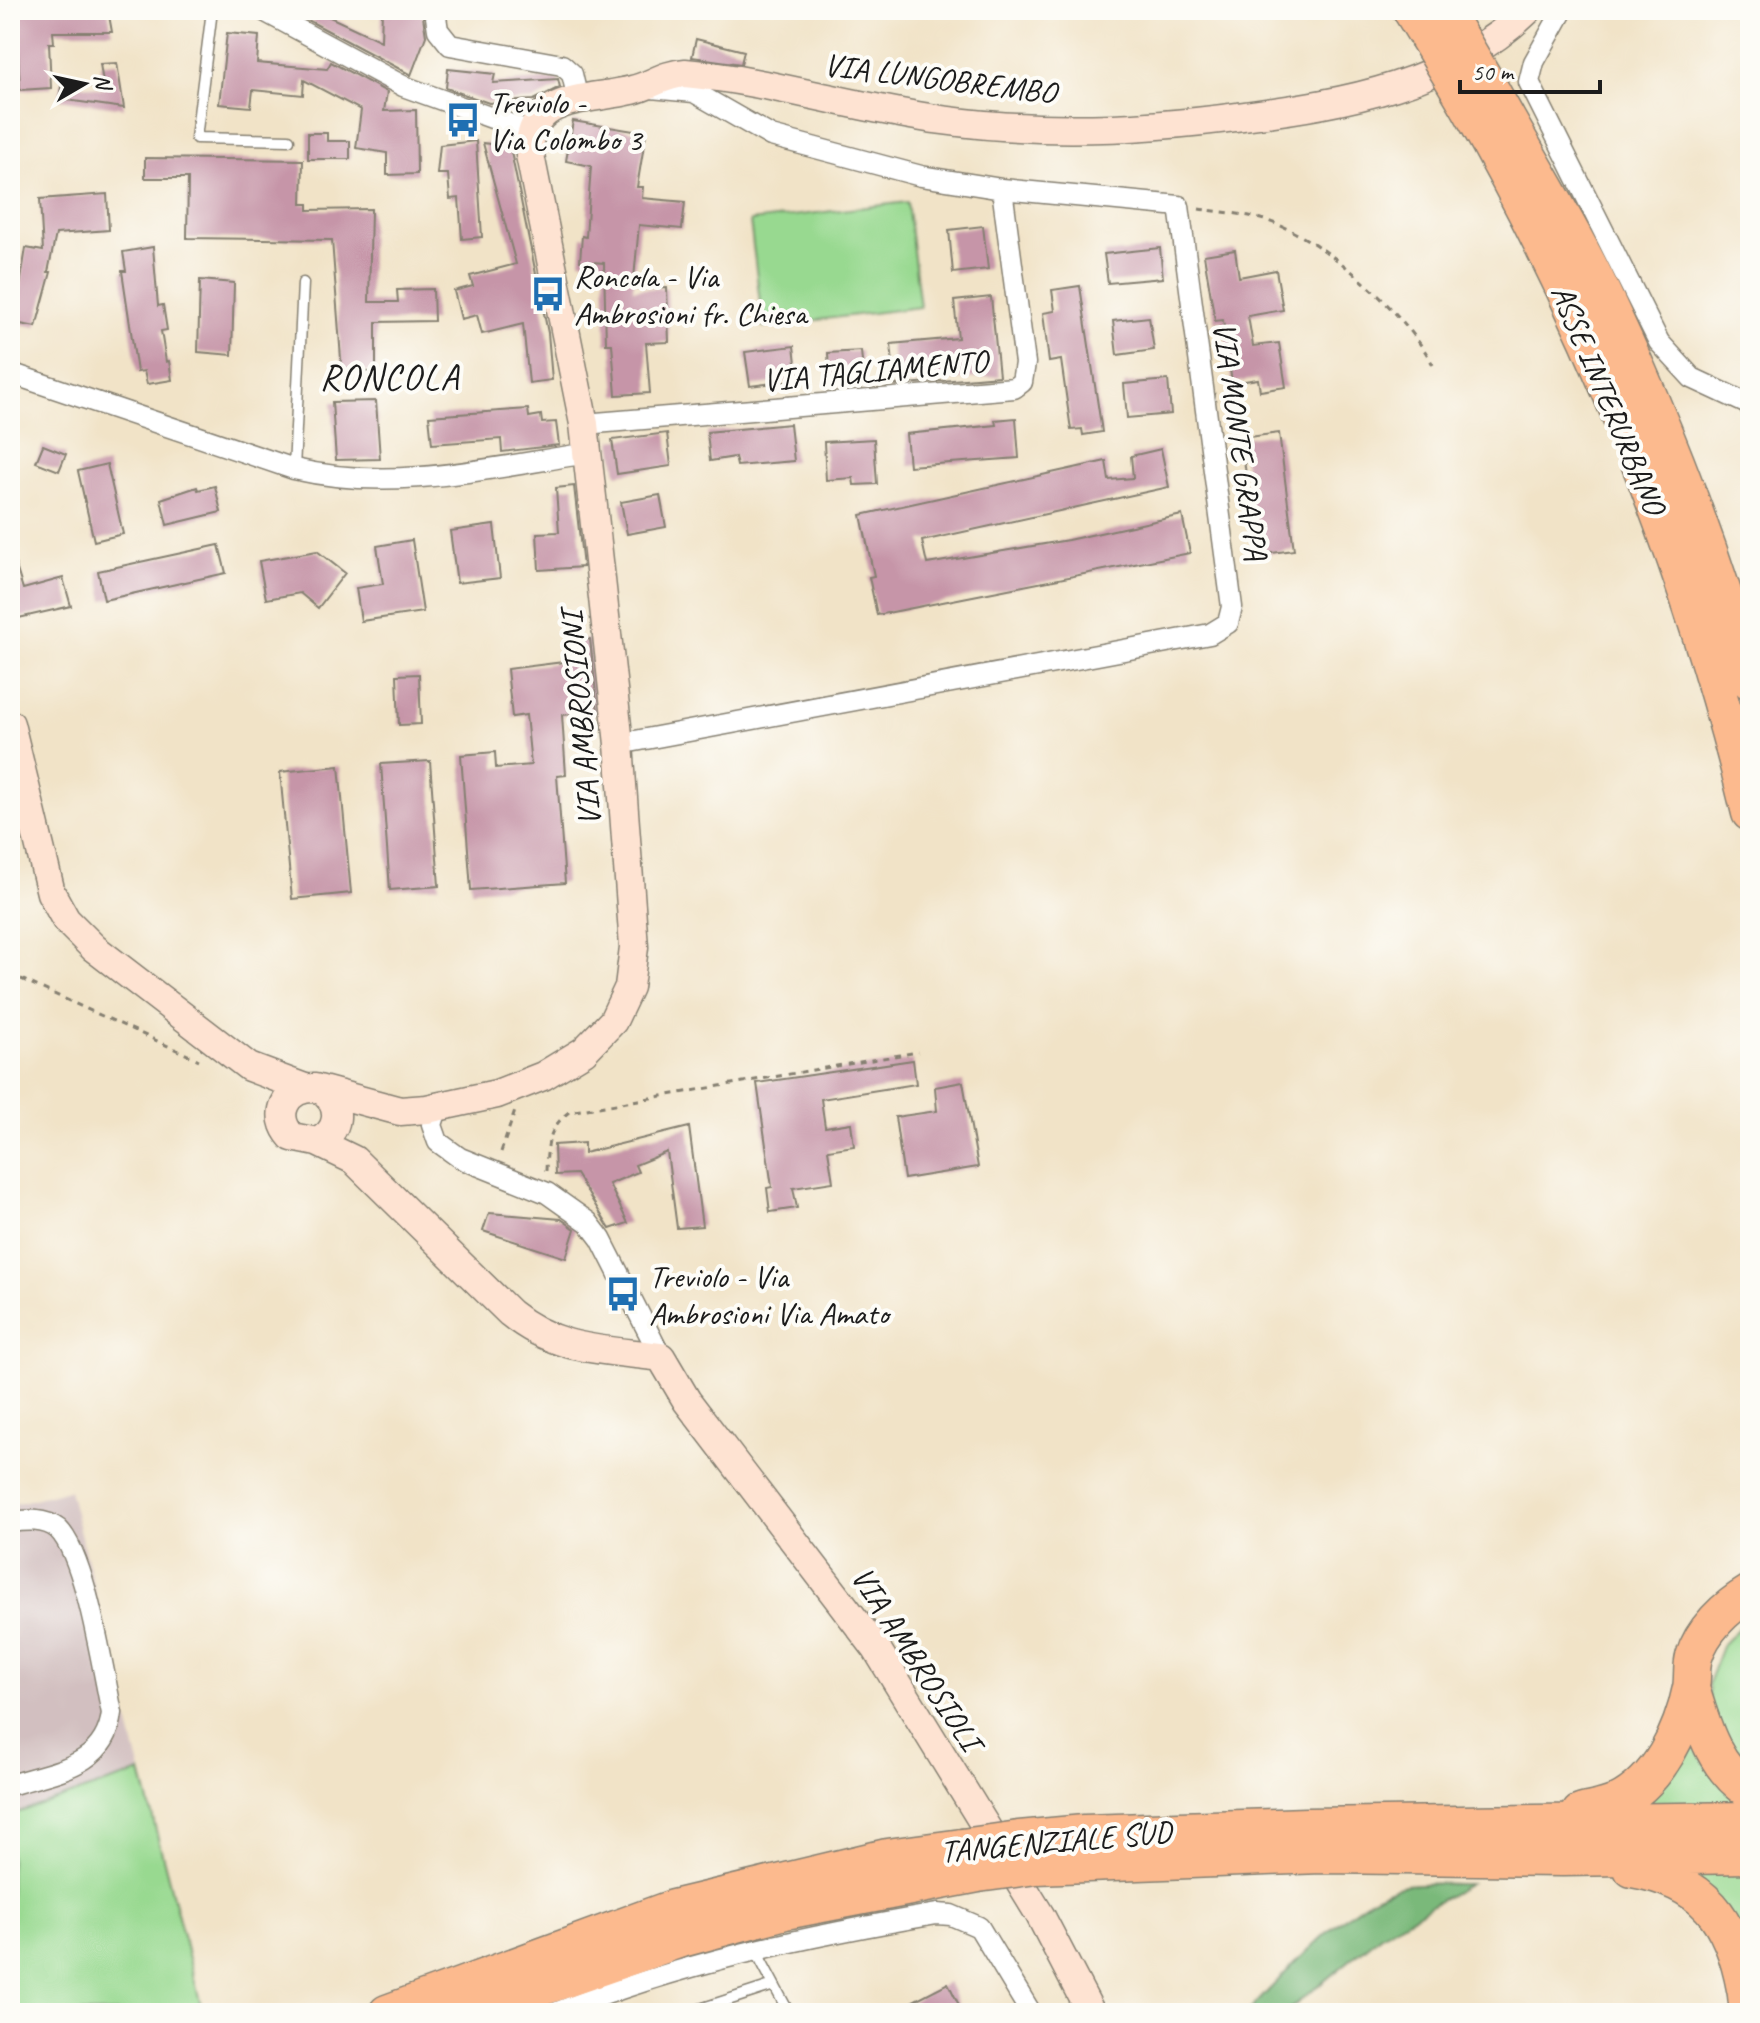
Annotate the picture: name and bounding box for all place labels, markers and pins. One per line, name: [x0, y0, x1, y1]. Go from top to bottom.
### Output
place label: Treviolo - Via Colombo 3: [489, 82, 644, 160]
bus stop icon: Treviolo - Via Colombo 3: [444, 101, 482, 139]
place label: Roncola - Via Ambrosioni fr. Chiesa: [574, 256, 809, 334]
bus stop icon: Roncola - Via Ambrosioni fr. Chiesa: [529, 275, 567, 313]
place label: Treviolo - Via Ambrosioni Via Amato: [649, 1256, 892, 1334]
bus stop icon: Treviolo - Via Ambrosioni Via Amato: [604, 1275, 642, 1313]

